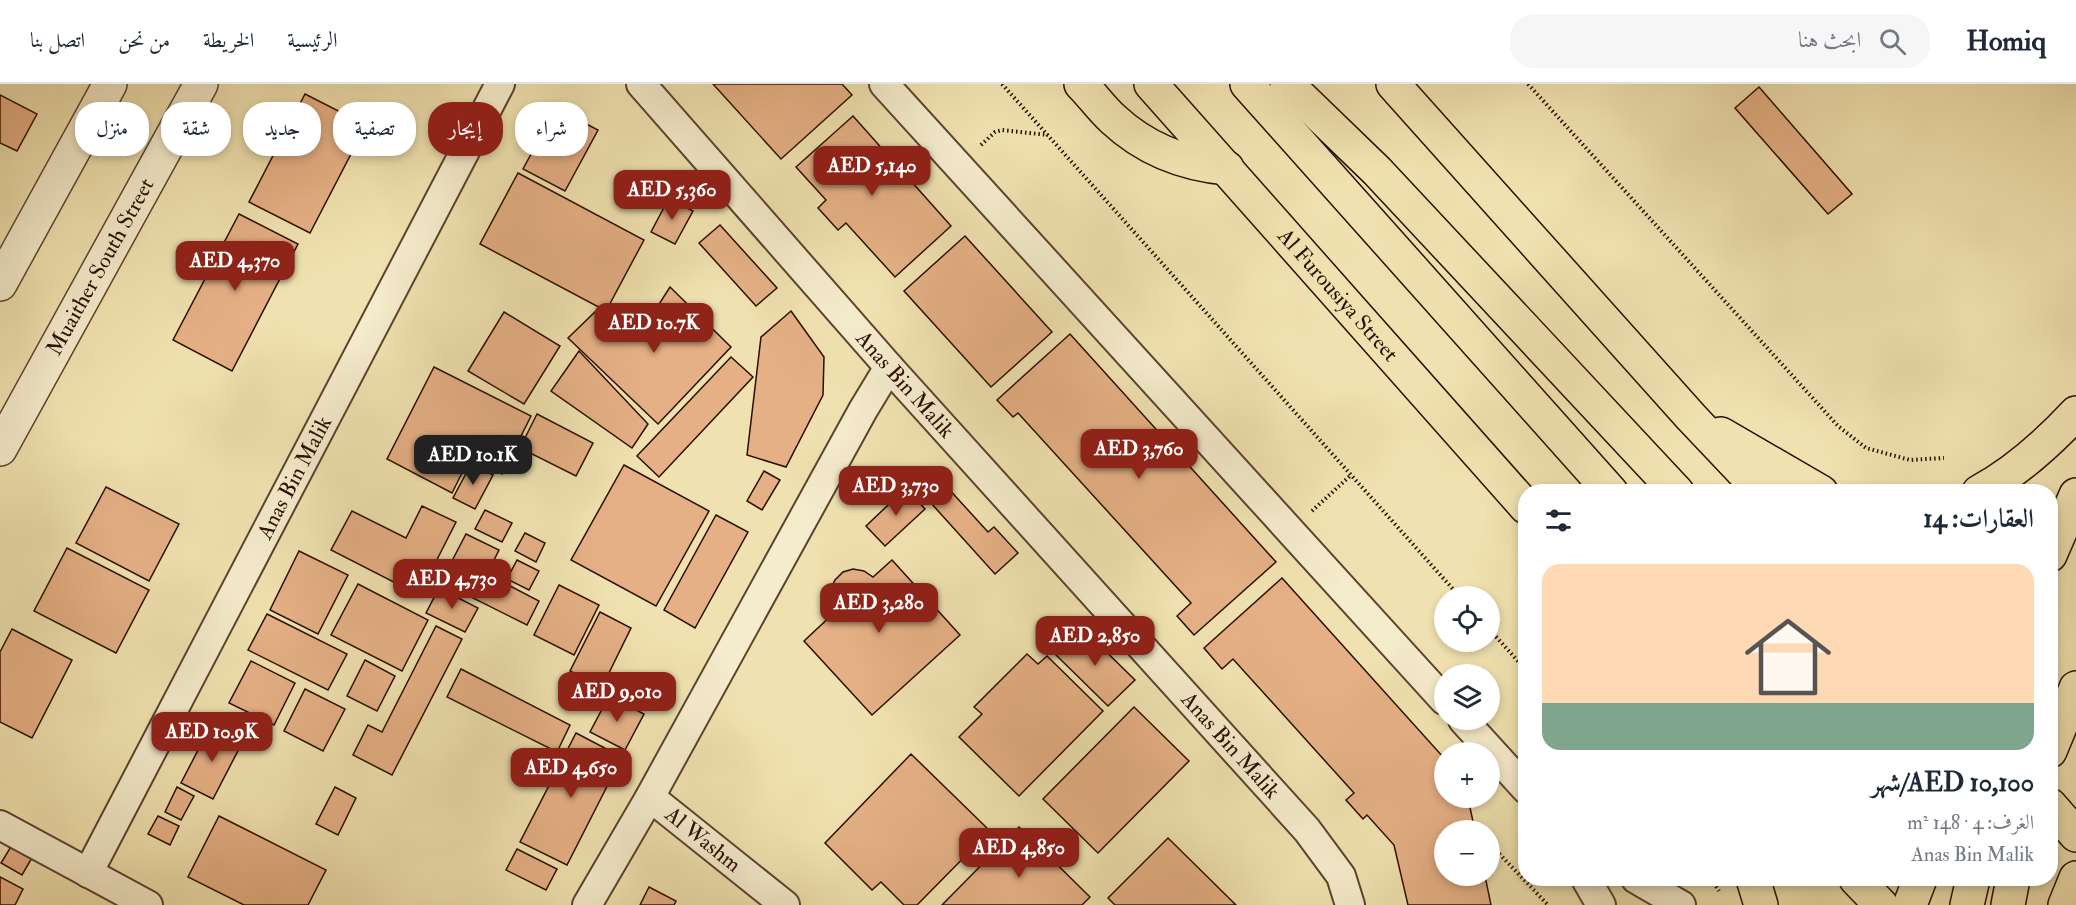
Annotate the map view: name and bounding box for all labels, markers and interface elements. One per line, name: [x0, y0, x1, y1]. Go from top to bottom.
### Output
search box: [1510, 14, 1930, 68]
text: Homiq: [1966, 24, 2046, 59]
icon: search: [1876, 25, 1909, 58]
text: ابحث هنا: [1798, 26, 1861, 54]
text: اتصل بنا: [30, 27, 85, 54]
text: من نحن: [118, 27, 170, 54]
text: الخريطة: [203, 27, 254, 54]
text: الرئيسية: [287, 27, 338, 54]
chip: منزل: [75, 102, 149, 156]
chip: شقة: [161, 102, 231, 156]
chip: جديد: [243, 102, 321, 156]
chip: تصفية: [333, 102, 416, 156]
chip: إيجار: [428, 102, 503, 156]
chip: شراء: [515, 102, 588, 156]
pin: AED 5,140: [803, 146, 941, 197]
text: AED 5,140: [828, 153, 917, 178]
pin: AED 5,360: [603, 170, 741, 221]
street label: Muaither South Street: [40, 173, 160, 360]
text: AED 5,360: [628, 177, 716, 202]
street label: Al Furousiya Street: [1271, 222, 1405, 367]
pin: AED 4,370: [166, 241, 304, 292]
text: AED 4,370: [190, 248, 280, 273]
pin: AED 10.7K: [585, 303, 723, 354]
text: AED 10.7K: [608, 310, 700, 335]
street label: Anas Bin Malik: [849, 324, 961, 444]
street label: Anas Bin Malik: [250, 411, 338, 545]
pin: AED 3,760: [1070, 429, 1208, 480]
pin: AED 10.1K: [404, 435, 542, 486]
text: AED 3,760: [1095, 436, 1183, 461]
text: AED 10.1K: [428, 442, 518, 467]
pin: AED 3,730: [827, 466, 965, 517]
text: AED 3,730: [853, 473, 939, 498]
text: العقارات: 14: [1923, 503, 2034, 535]
icon: filters: [1542, 504, 1575, 537]
pin: AED 4,730: [383, 559, 521, 610]
text: AED 4,730: [407, 566, 497, 591]
pin: AED 3,280: [810, 583, 948, 634]
map controls: [1434, 586, 1500, 886]
button: locate: [1434, 586, 1500, 652]
text: AED 3,280: [834, 590, 924, 615]
icon: home: [1734, 603, 1842, 711]
pin: AED 2,850: [1026, 616, 1164, 667]
text: AED 2,850: [1050, 623, 1140, 648]
button: layers: [1434, 664, 1500, 730]
pin: AED 9,010: [548, 672, 686, 723]
text: AED 9,010: [572, 679, 662, 704]
street label: Anas Bin Malik: [1174, 685, 1286, 805]
pin: AED 10.9K: [143, 712, 281, 763]
text: AED 10.9K: [166, 719, 259, 744]
button: +: [1434, 742, 1500, 808]
pin: AED 4,650: [502, 748, 640, 799]
text: AED 4,650: [525, 755, 617, 780]
text: AED 10,100/شهر: [1871, 767, 2034, 799]
street label: Al Washm: [658, 800, 747, 878]
text: الغرف: 4 · 148 m²: [1907, 810, 2034, 835]
button: −: [1434, 820, 1500, 886]
pin: AED 4,850: [950, 828, 1088, 879]
text: AED 4,850: [973, 835, 1065, 860]
text: Anas Bin Malik: [1911, 842, 2034, 867]

